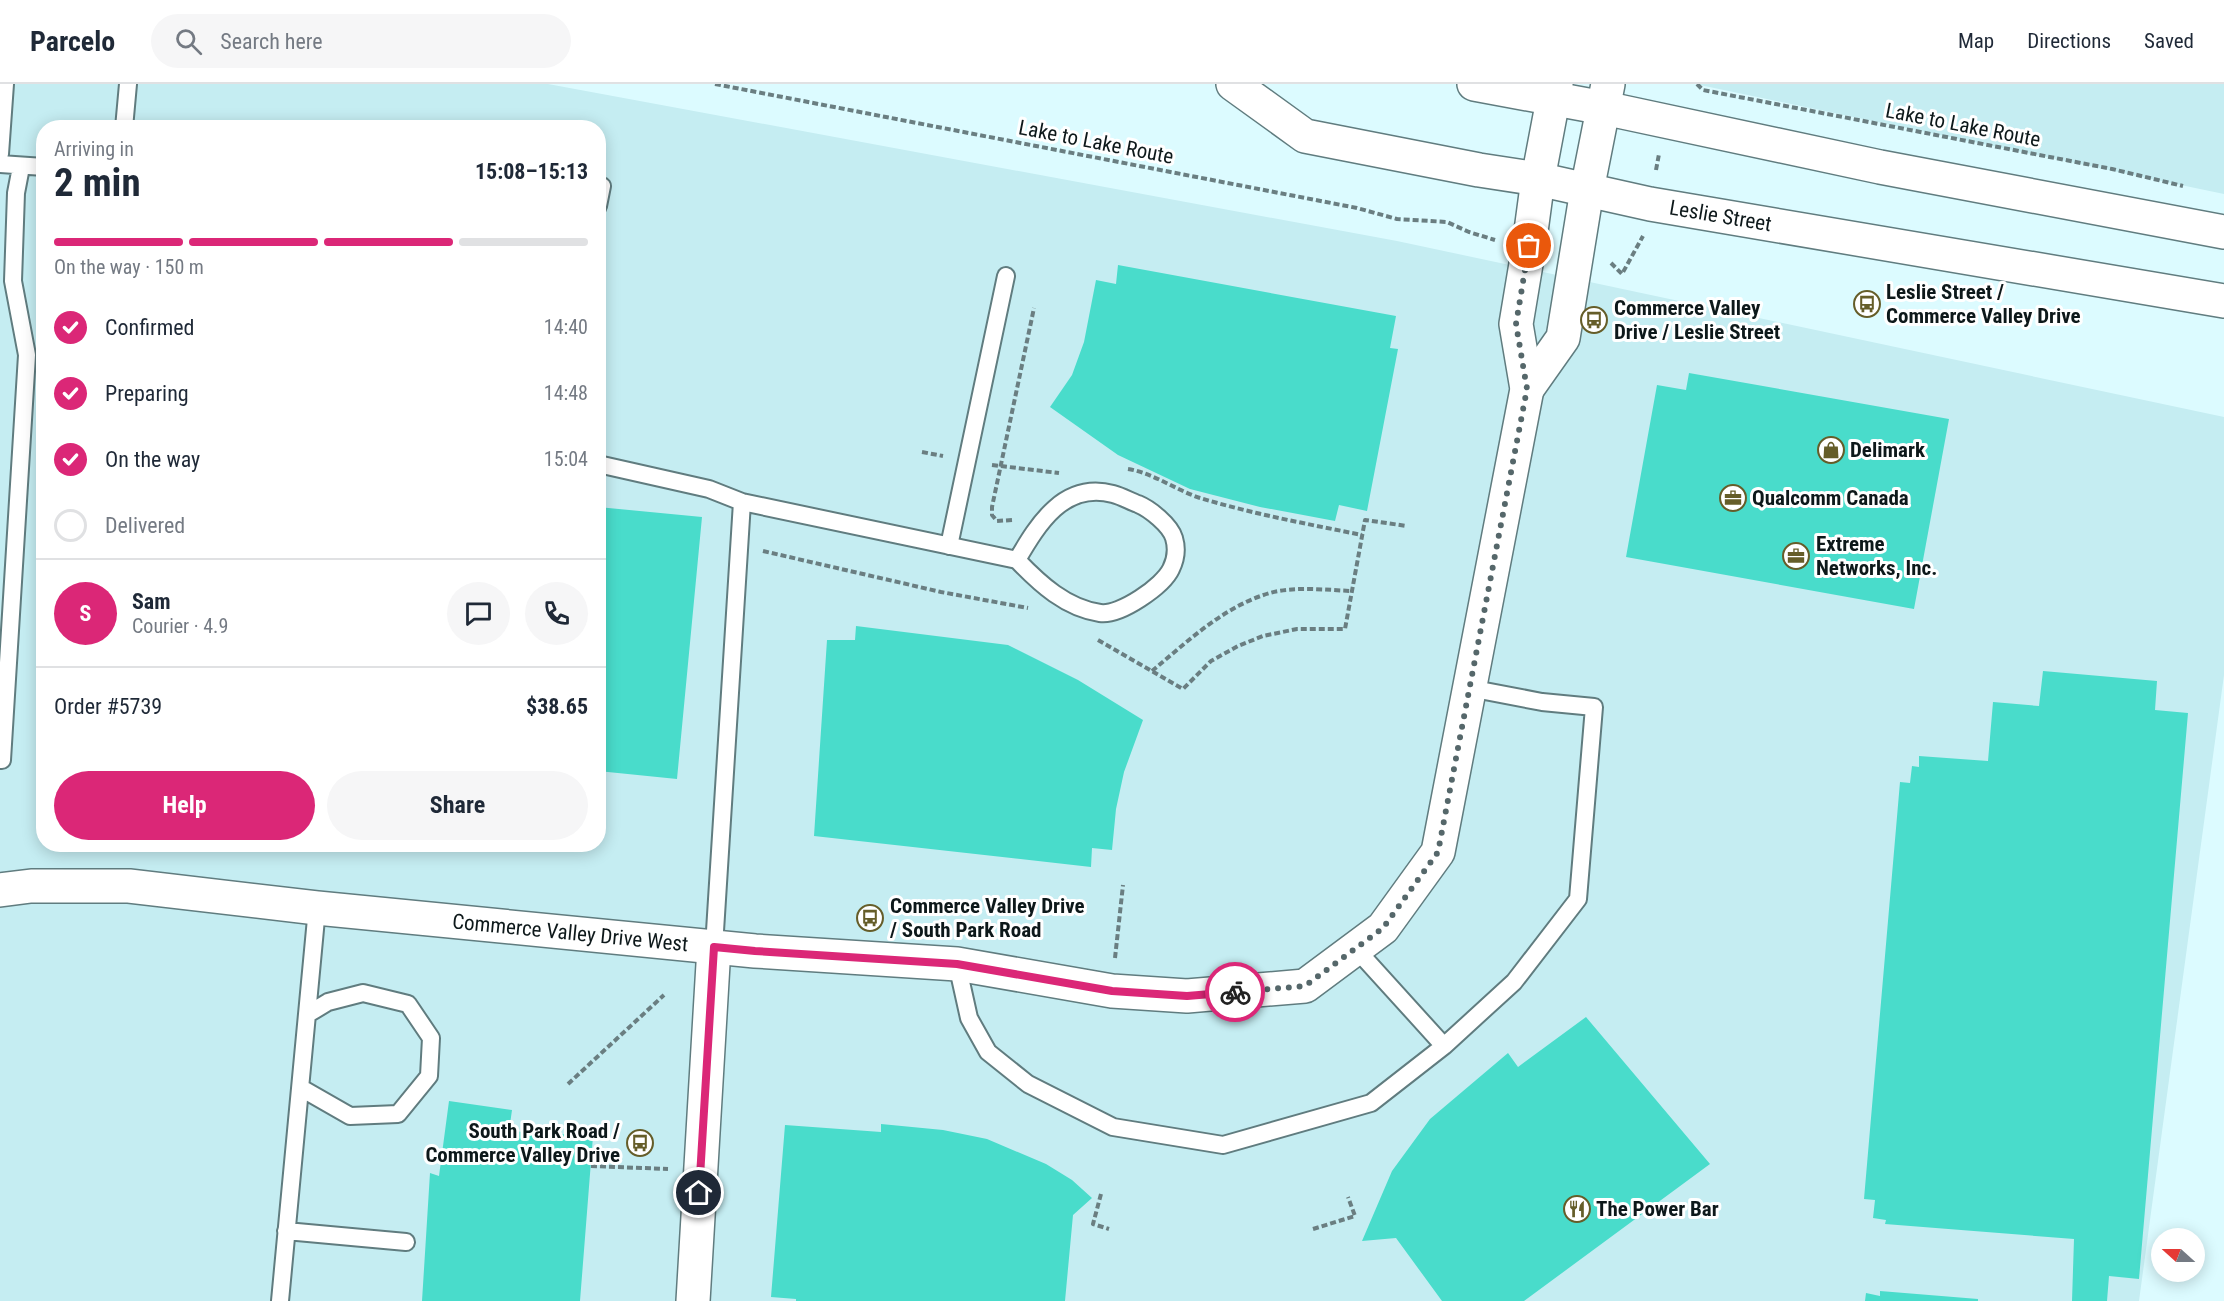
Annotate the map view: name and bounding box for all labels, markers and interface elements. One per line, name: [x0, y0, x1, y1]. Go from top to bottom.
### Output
search box: [151, 14, 571, 68]
text: Parcelo: [30, 25, 115, 58]
icon: search: [172, 25, 205, 58]
text: Search here: [220, 29, 323, 54]
text: Map: [1958, 29, 1994, 53]
text: Directions: [2027, 29, 2111, 53]
text: Saved: [2144, 29, 2194, 53]
street label: Lake to Lake Route: [1884, 98, 2043, 152]
street label: Lake to Lake Route: [1017, 115, 1176, 169]
text: Arriving in: [54, 137, 134, 161]
text: 15:08–15:13: [475, 159, 588, 184]
text: 2 min: [54, 160, 141, 206]
street label: Leslie Street: [1668, 195, 1773, 236]
pin: [1503, 220, 1554, 271]
icon: bag: [1512, 229, 1545, 262]
text: On the way · 150 m: [54, 255, 204, 279]
place label: Leslie Street / Commerce Valley Drive: [1886, 280, 2081, 328]
bus stop icon: Leslie Street / Commerce Valley Drive: [1852, 289, 1882, 319]
place label: Commerce Valley Drive / Leslie Street: [1614, 296, 1780, 344]
bus stop icon: Commerce Valley Drive / Leslie Street: [1579, 305, 1609, 335]
icon: check: [54, 311, 87, 344]
text: Confirmed: [105, 315, 194, 340]
text: 14:40: [544, 315, 588, 339]
icon: check: [54, 377, 87, 410]
text: Preparing: [105, 381, 189, 406]
text: 14:48: [544, 381, 588, 405]
shop icon: Delimark: [1816, 435, 1846, 465]
place label: Delimark: [1850, 438, 1926, 462]
icon: check: [54, 443, 87, 476]
text: On the way: [105, 447, 200, 472]
text: 15:04: [544, 447, 588, 471]
office icon: Qualcomm Canada: [1718, 483, 1748, 513]
place label: Qualcomm Canada: [1752, 486, 1909, 510]
text: Delivered: [105, 513, 185, 538]
place label: Extreme Networks, Inc.: [1816, 532, 1937, 580]
office icon: Extreme Networks, Inc.: [1781, 541, 1811, 571]
button: chat: [447, 582, 510, 645]
button: phone: [525, 582, 588, 645]
text: Sam: [132, 589, 171, 614]
text: S: [80, 601, 91, 626]
text: Courier · 4.9: [132, 614, 228, 638]
text: Order #5739: [54, 694, 162, 719]
text: $38.65: [526, 694, 588, 719]
button: Help: [54, 771, 315, 840]
button: Share: [327, 771, 588, 840]
place label: Commerce Valley Drive / South Park Road: [889, 894, 1085, 942]
bus stop icon: Commerce Valley Drive / South Park Road: [855, 903, 885, 933]
street label: Commerce Valley Drive West: [451, 909, 689, 956]
courier: [1205, 962, 1265, 1022]
icon: bike: [1219, 976, 1252, 1009]
place label: South Park Road / Commerce Valley Drive: [425, 1119, 620, 1167]
bus stop icon: South Park Road / Commerce Valley Drive: [625, 1128, 655, 1158]
pin: [673, 1167, 724, 1218]
icon: home: [682, 1176, 715, 1209]
restaurant icon: The Power Bar: [1562, 1194, 1592, 1224]
place label: The Power Bar: [1596, 1197, 1719, 1221]
north arrow: [2151, 1228, 2205, 1282]
map controls: [2151, 1228, 2205, 1282]

